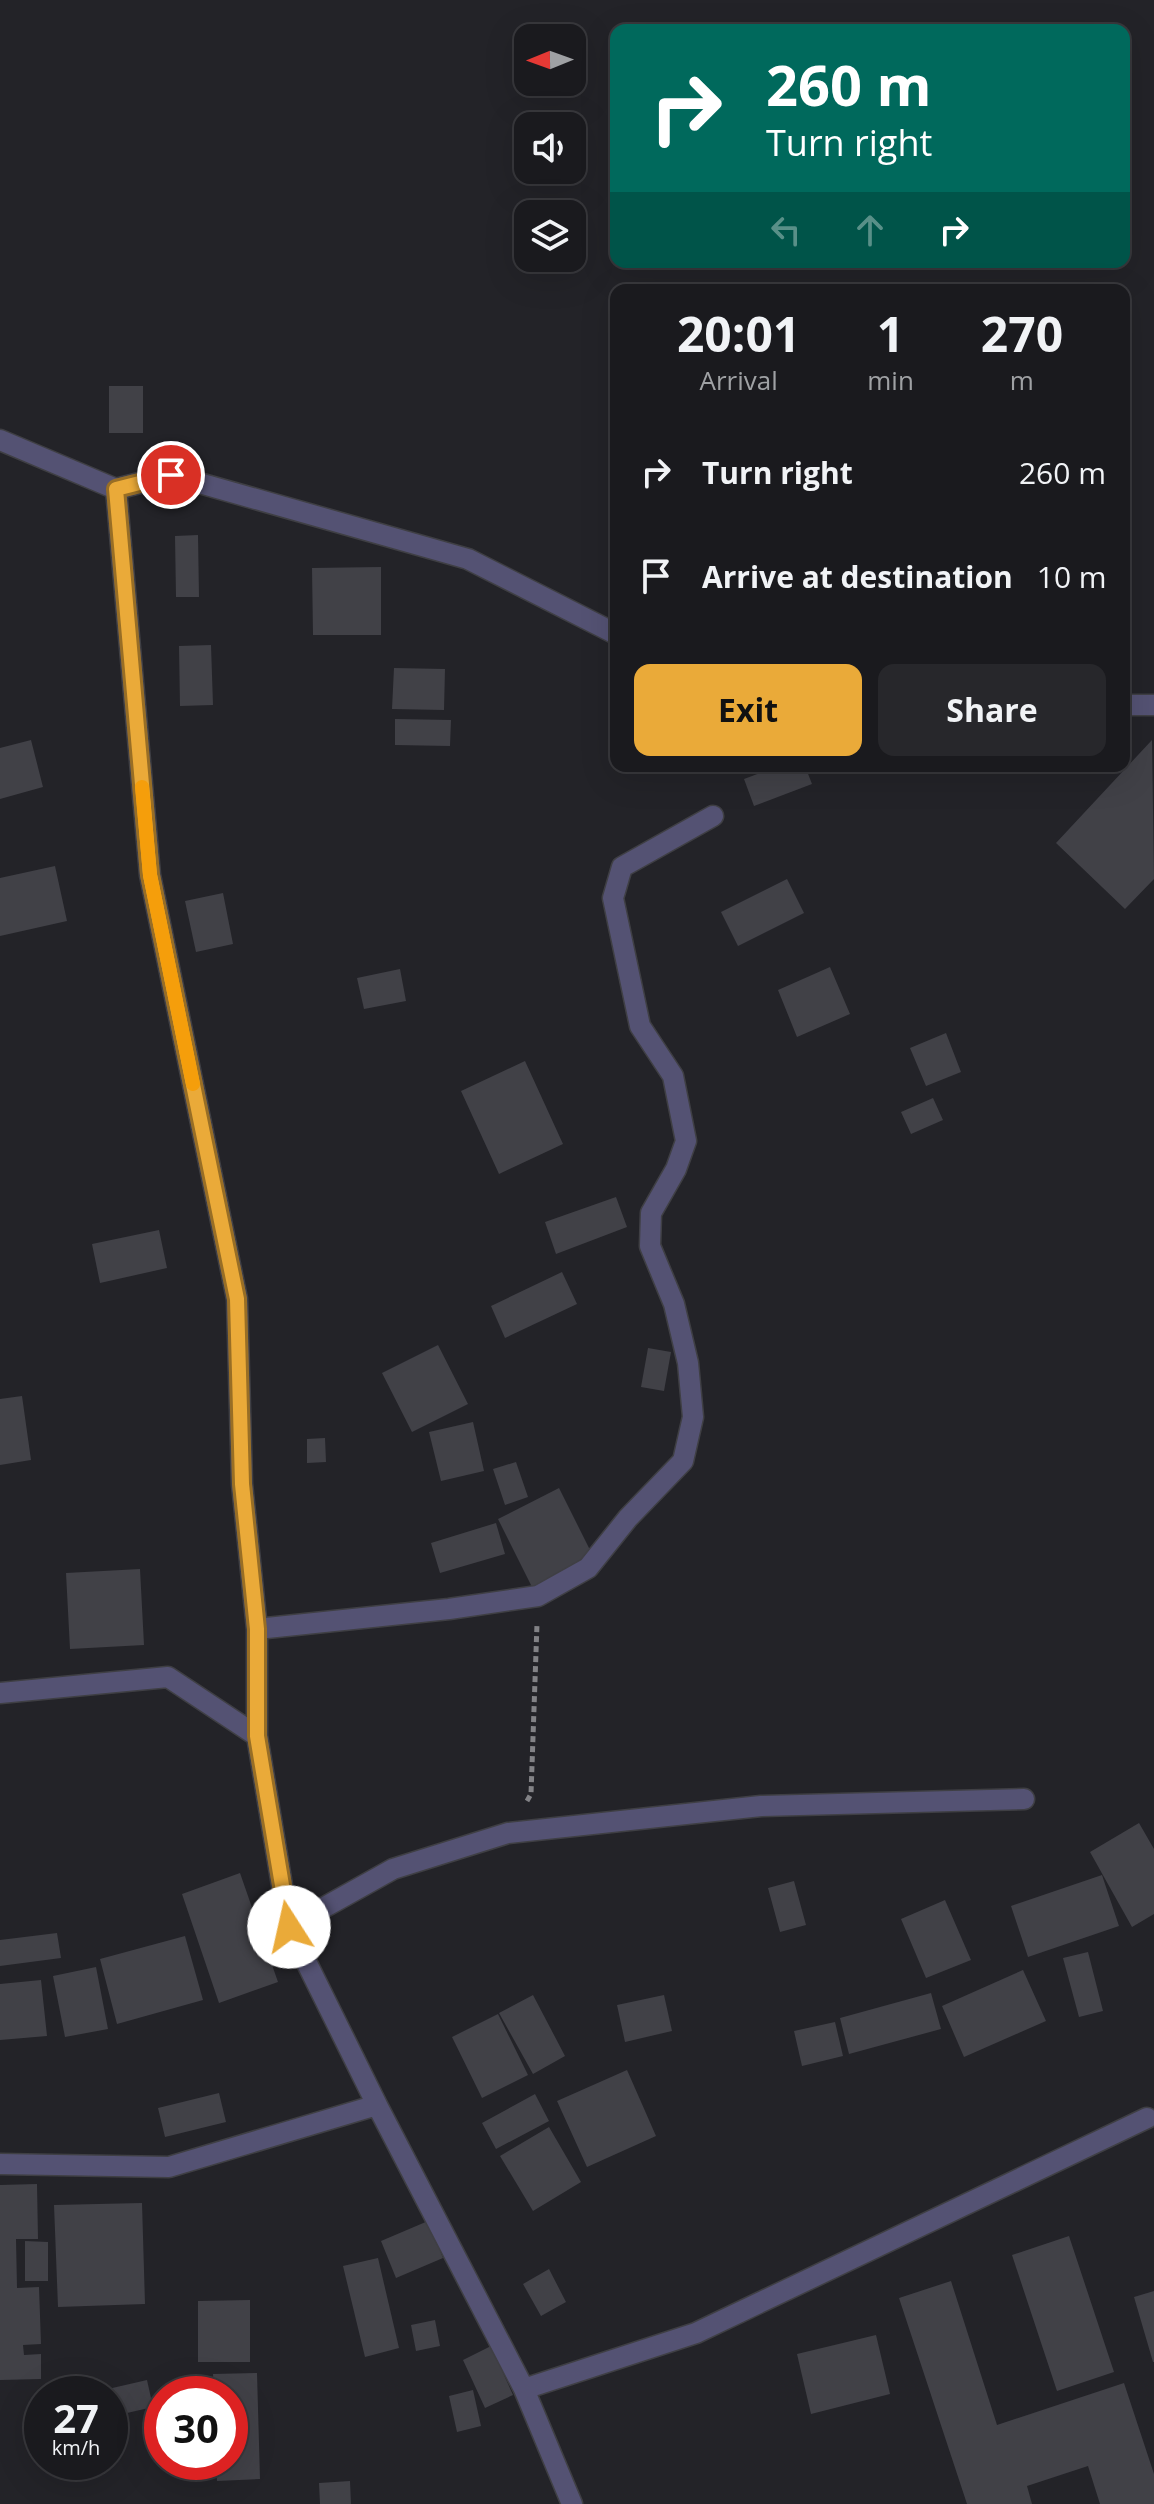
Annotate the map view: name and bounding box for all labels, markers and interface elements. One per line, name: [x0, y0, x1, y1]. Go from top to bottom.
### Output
north arrow: [514, 24, 586, 96]
map controls: [514, 24, 586, 272]
text: 260 m: [766, 46, 932, 122]
icon: right: [634, 56, 738, 160]
button: sound: [514, 112, 586, 184]
text: Turn right: [766, 118, 932, 167]
button: layers: [514, 200, 586, 272]
icon: left: [764, 208, 808, 252]
icon: ahead: [848, 208, 892, 252]
icon: right: [932, 208, 976, 252]
text: 20:01: [677, 301, 800, 366]
text: 1: [877, 301, 904, 366]
text: 270: [981, 301, 1063, 366]
text: Arrival: [699, 362, 778, 398]
text: min: [867, 362, 914, 398]
text: m: [1010, 362, 1034, 398]
pin: [137, 441, 205, 509]
icon: right: [634, 450, 678, 494]
text: Turn right: [702, 452, 853, 493]
text: 260 m: [1019, 452, 1106, 493]
icon: arrive: [149, 453, 193, 497]
icon: arrive: [634, 554, 678, 598]
text: Arrive at destination: [702, 556, 1013, 597]
text: 10 m: [1037, 556, 1107, 597]
button: Exit: [634, 664, 862, 756]
button: Share: [878, 664, 1106, 756]
position arrow: [247, 1885, 331, 1969]
speed limit sign: 30: [144, 2376, 248, 2480]
text: 27: [53, 2390, 99, 2445]
text: km/h: [52, 2434, 100, 2461]

